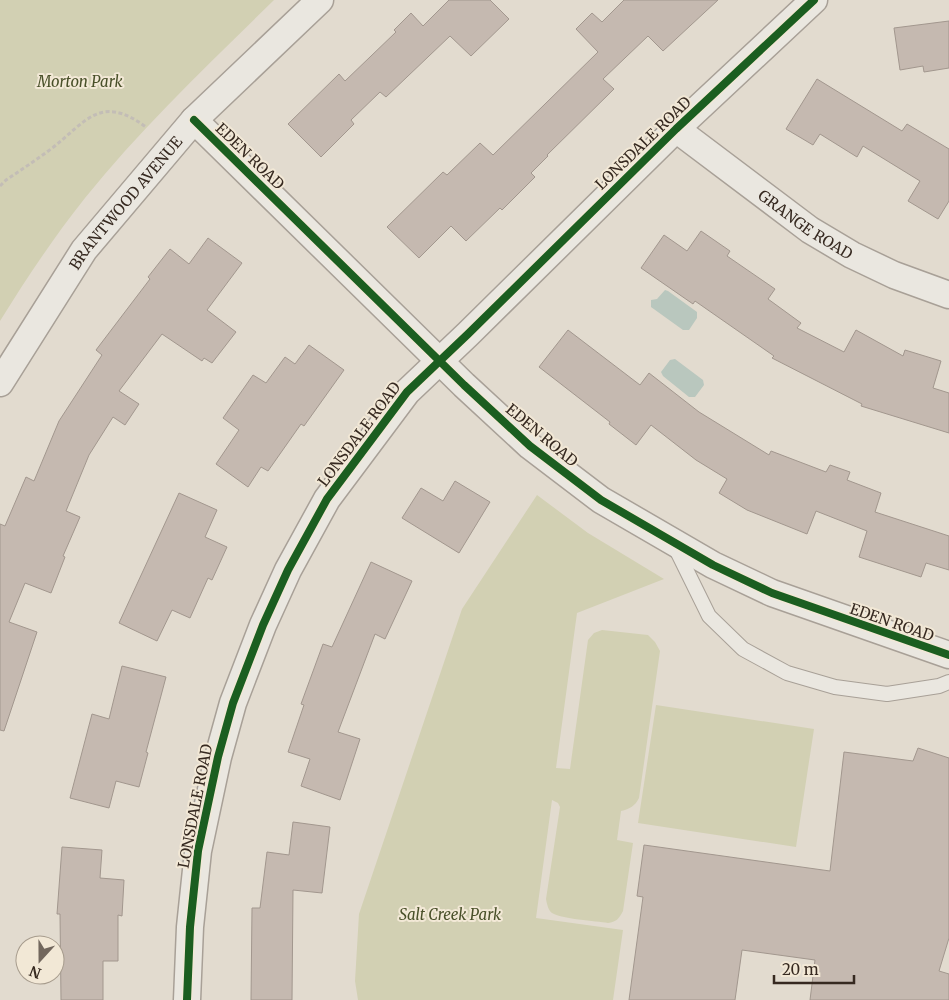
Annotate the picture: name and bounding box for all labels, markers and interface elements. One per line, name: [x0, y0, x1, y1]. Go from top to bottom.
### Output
park label: Morton Park: [36, 72, 124, 91]
street label: LONSDALE ROAD: [591, 92, 695, 194]
street label: EDEN ROAD: [212, 119, 288, 193]
street label: BRANTWOOD AVENUE: [65, 132, 186, 273]
street label: GRANGE ROAD: [755, 185, 856, 263]
street label: LONSDALE ROAD: [313, 378, 405, 490]
street label: EDEN ROAD: [502, 399, 582, 471]
street label: EDEN ROAD: [847, 599, 937, 645]
street label: LONSDALE ROAD: [174, 742, 216, 870]
park label: Salt Creek Park: [399, 905, 502, 924]
north arrow: [15, 935, 65, 985]
scale bar: [774, 952, 854, 984]
text: 20 m: [782, 960, 819, 979]
text: N: [27, 962, 44, 983]

